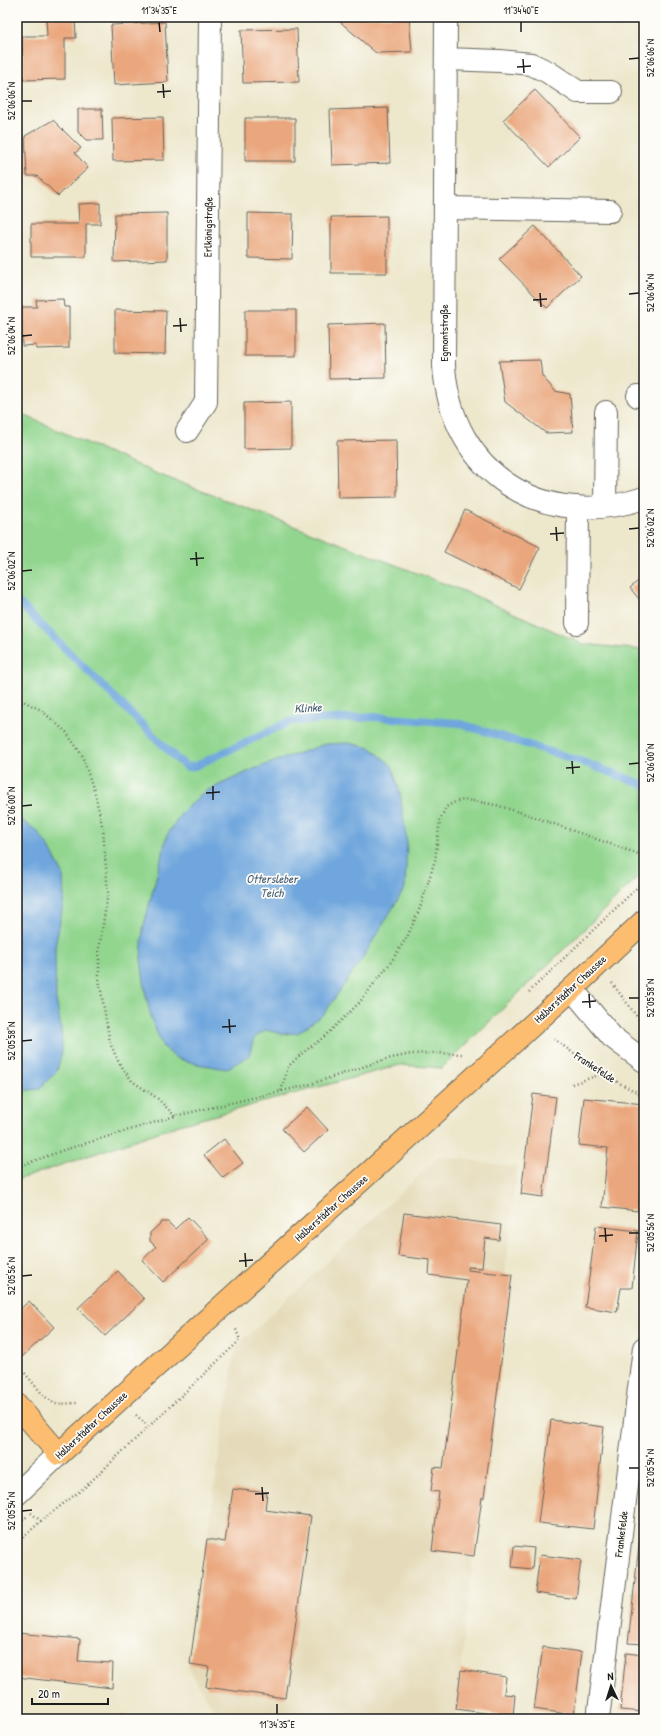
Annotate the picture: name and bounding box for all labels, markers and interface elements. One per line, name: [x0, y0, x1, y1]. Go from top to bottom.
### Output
text: 11°34'35"E: [141, 4, 177, 17]
text: 11°34'40"E: [503, 4, 539, 17]
text: 52°06'06"N: [644, 39, 657, 77]
text: 52°06'06"N: [5, 82, 18, 120]
street label: Erlkönigstraße: [200, 196, 216, 257]
text: 52°06'04"N: [644, 274, 657, 312]
street label: Egmontstraße: [437, 304, 451, 362]
text: 52°06'04"N: [5, 317, 18, 355]
text: 52°06'02"N: [644, 509, 657, 547]
text: 52°06'02"N: [5, 552, 18, 590]
water label: Klinke: [294, 698, 323, 717]
text: 52°06'00"N: [644, 744, 657, 782]
text: 52°06'00"N: [5, 787, 18, 825]
water label: Ottersleber Teich: [246, 870, 299, 901]
street label: Halberstädter Chaussee: [531, 952, 609, 1026]
text: 52°05'58"N: [644, 979, 657, 1017]
text: 52°05'58"N: [5, 1022, 18, 1060]
street label: Frankefelde: [571, 1048, 619, 1086]
street label: Halberstädter Chaussee: [292, 1171, 371, 1245]
text: 52°05'56"N: [644, 1214, 657, 1252]
text: 52°05'56"N: [5, 1257, 18, 1295]
street label: Halberstädter Chaussee: [52, 1388, 130, 1462]
text: 52°05'54"N: [644, 1449, 657, 1487]
text: 52°05'54"N: [5, 1492, 18, 1530]
street label: Frankefelde: [611, 1509, 631, 1559]
north arrow: [591, 1666, 631, 1706]
text: N: [607, 1669, 614, 1683]
scale bar: [32, 1680, 108, 1706]
text: 20 m: [38, 1685, 60, 1702]
text: 11°34'35"E: [259, 1718, 295, 1731]

